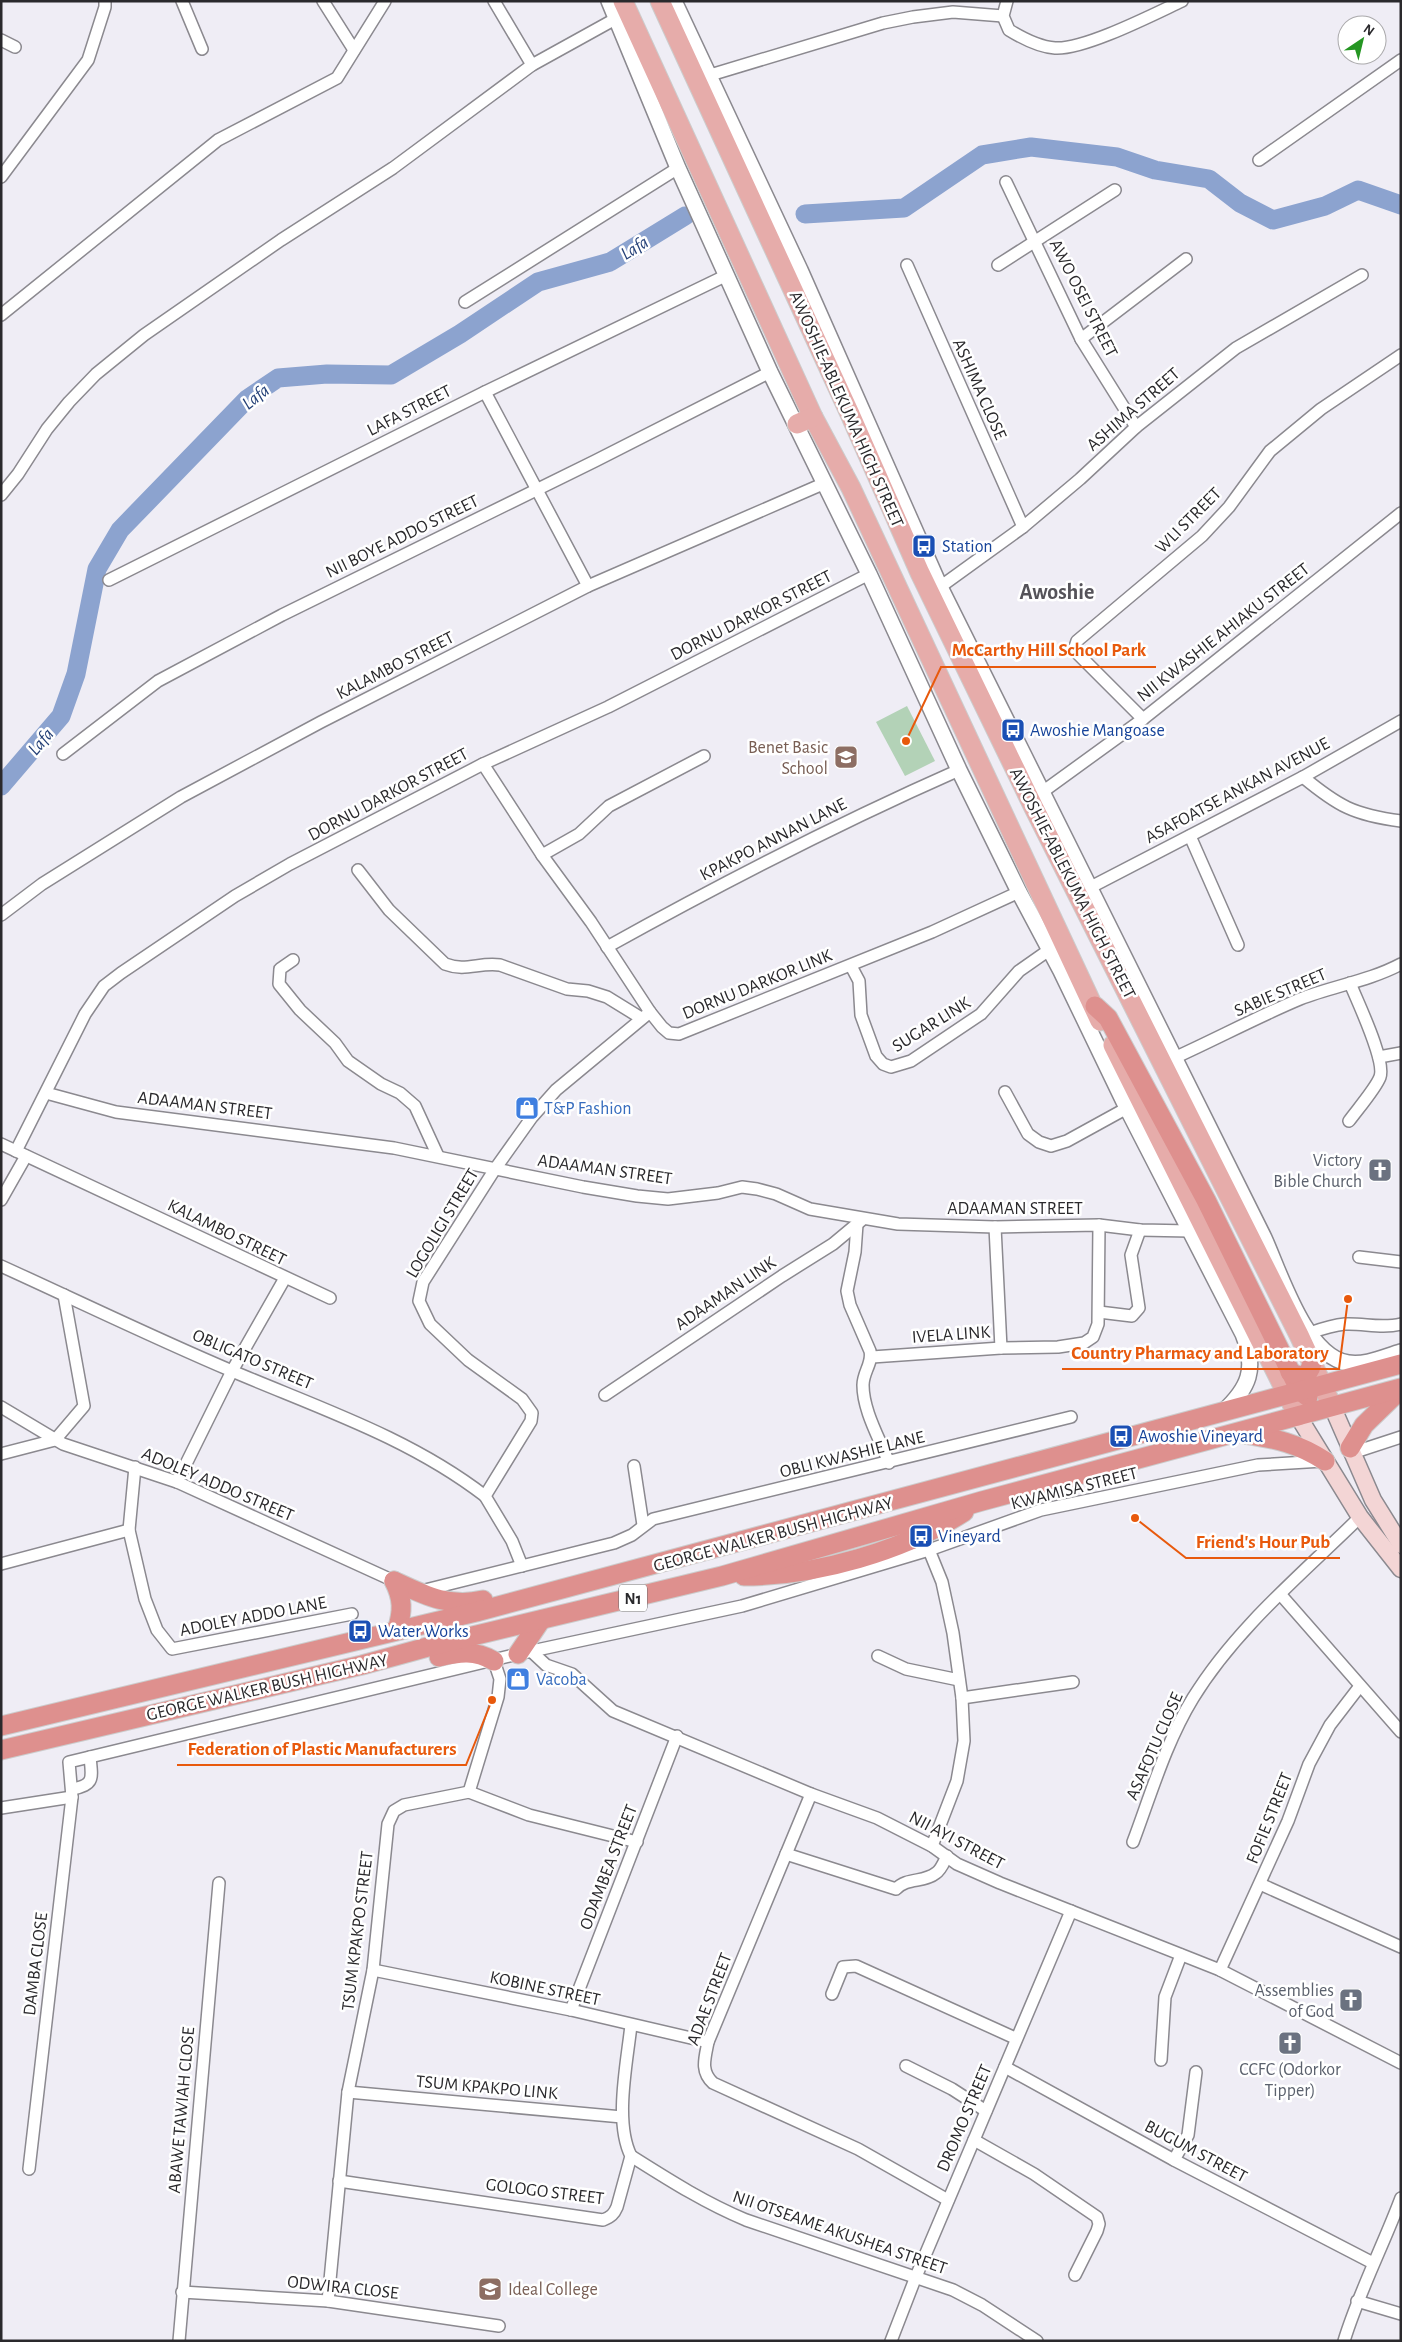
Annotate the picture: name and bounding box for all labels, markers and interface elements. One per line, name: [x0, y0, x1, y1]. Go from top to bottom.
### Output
north arrow: [1337, 15, 1387, 65]
text: N: [1361, 22, 1377, 39]
water label: Lafa: [618, 233, 652, 264]
street label: AWO OSEI STREET: [1046, 237, 1121, 361]
street label: AWOSHIE-ABLEKUMA HIGH STREET: [786, 289, 907, 530]
street label: ASHIMA CLOSE: [949, 336, 1009, 443]
street label: ASHIMA STREET: [1084, 365, 1184, 455]
water label: Lafa: [239, 381, 273, 414]
street label: LAFA STREET: [364, 382, 455, 440]
street label: WLI STREET: [1152, 484, 1225, 557]
street label: NII BOYE ADDO STREET: [323, 492, 482, 582]
bus stop icon: Station: [911, 533, 937, 559]
place label: Station: [942, 538, 993, 556]
street label: NII KWASHIE AHIAKU STREET: [1134, 560, 1313, 706]
street label: DORNU DARKOR STREET: [668, 567, 835, 664]
district label: Awoshie: [1020, 581, 1094, 603]
street label: KALAMBO STREET: [334, 628, 457, 703]
callout: McCarthy Hill School Park: [941, 633, 1156, 667]
text: McCarthy Hill School Park: [952, 641, 1147, 660]
bus stop icon: Awoshie Mangoase: [1000, 717, 1026, 743]
place label: Awoshie Mangoase: [1030, 722, 1165, 740]
water label: Lafa: [25, 725, 58, 759]
street label: ASAFOATSE ANKAN AVENUE: [1142, 735, 1333, 847]
place label: Benet Basic School: [748, 739, 828, 778]
school or university icon: Benet Basic School: [833, 744, 859, 770]
street label: DORNU DARKOR STREET: [305, 745, 472, 845]
street label: AWOSHIE-ABLEKUMA HIGH STREET: [1006, 765, 1138, 1002]
street label: KPAKPO ANNAN LANE: [697, 795, 850, 885]
street label: DORNU DARKOR LINK: [680, 947, 835, 1023]
street label: SABIE STREET: [1232, 965, 1329, 1020]
street label: SUGAR LINK: [889, 994, 974, 1056]
street label: ADAAMAN STREET: [136, 1089, 273, 1123]
shop icon: T&P Fashion: [514, 1095, 540, 1121]
place label: T&P Fashion: [544, 1100, 632, 1118]
street label: ADAAMAN STREET: [536, 1152, 673, 1188]
place label: Victory Bible Church: [1273, 1152, 1362, 1191]
church icon: Victory Bible Church: [1367, 1157, 1393, 1183]
street label: LOGOLIGI STREET: [403, 1165, 483, 1281]
street label: KALAMBO STREET: [164, 1196, 289, 1269]
street label: ADAAMAN STREET: [947, 1200, 1083, 1218]
street label: ADAAMAN LINK: [672, 1254, 779, 1334]
street label: IVELA LINK: [911, 1323, 991, 1347]
street label: OBLIGATO STREET: [190, 1326, 316, 1393]
callout: Country Pharmacy and Laboratory: [1062, 1335, 1339, 1369]
text: Country Pharmacy and Laboratory: [1071, 1344, 1329, 1363]
bus stop icon: Awoshie Vineyard: [1108, 1423, 1134, 1449]
street label: OBLI KWASHIE LANE: [778, 1428, 927, 1482]
place label: Awoshie Vineyard: [1138, 1428, 1263, 1446]
street label: ADOLEY ADDO STREET: [139, 1445, 296, 1525]
street label: KWAMISA STREET: [1009, 1464, 1140, 1513]
street label: GEORGE WALKER BUSH HIGHWAY: [652, 1494, 895, 1576]
bus stop icon: Vineyard: [908, 1523, 934, 1549]
callout: Friend's Hour Pub: [1186, 1524, 1340, 1558]
place label: Vineyard: [938, 1528, 1001, 1546]
text: Friend's Hour Pub: [1196, 1533, 1330, 1552]
road number: N1: [619, 1585, 647, 1612]
street label: ADOLEY ADDO LANE: [178, 1594, 328, 1640]
bus stop icon: Water Works: [347, 1618, 373, 1644]
place label: Water Works: [378, 1623, 469, 1641]
street label: GEORGE WALKER BUSH HIGHWAY: [145, 1651, 390, 1725]
shop icon: Vacoba: [505, 1666, 531, 1692]
place label: Vacoba: [536, 1671, 587, 1689]
street label: ASAFOTU CLOSE: [1123, 1690, 1187, 1803]
callout: Federation of Plastic Manufacturers: [177, 1731, 466, 1765]
text: Federation of Plastic Manufacturers: [188, 1740, 456, 1759]
street label: FOFIE STREET: [1243, 1770, 1296, 1867]
street label: ODAMBEA STREET: [577, 1802, 641, 1932]
street label: NII AYI STREET: [906, 1808, 1007, 1874]
street label: TSUM KPAKPO STREET: [339, 1850, 377, 2012]
street label: DAMBA CLOSE: [21, 1911, 51, 2017]
street label: ADAE STREET: [684, 1951, 736, 2048]
street label: KOBINE STREET: [488, 1968, 602, 2010]
place label: Assemblies of God: [1255, 1982, 1334, 2021]
church icon: Assemblies of God: [1338, 1987, 1364, 2013]
street label: ABAWE TAWIAH CLOSE: [166, 2026, 198, 2194]
church icon: CCFC (Odorkor Tipper): [1277, 2030, 1303, 2056]
place label: CCFC (Odorkor Tipper): [1239, 2061, 1341, 2100]
street label: DROMO STREET: [934, 2062, 996, 2175]
street label: TSUM KPAKPO LINK: [415, 2073, 559, 2103]
street label: BUGUM STREET: [1141, 2117, 1250, 2187]
street label: GOLOGO STREET: [485, 2176, 605, 2208]
street label: NII OTSEAME AKUSHEA STREET: [730, 2188, 949, 2278]
street label: ODWIRA CLOSE: [286, 2273, 400, 2303]
school or university icon: Ideal College: [477, 2276, 503, 2302]
place label: Ideal College: [508, 2281, 598, 2299]

